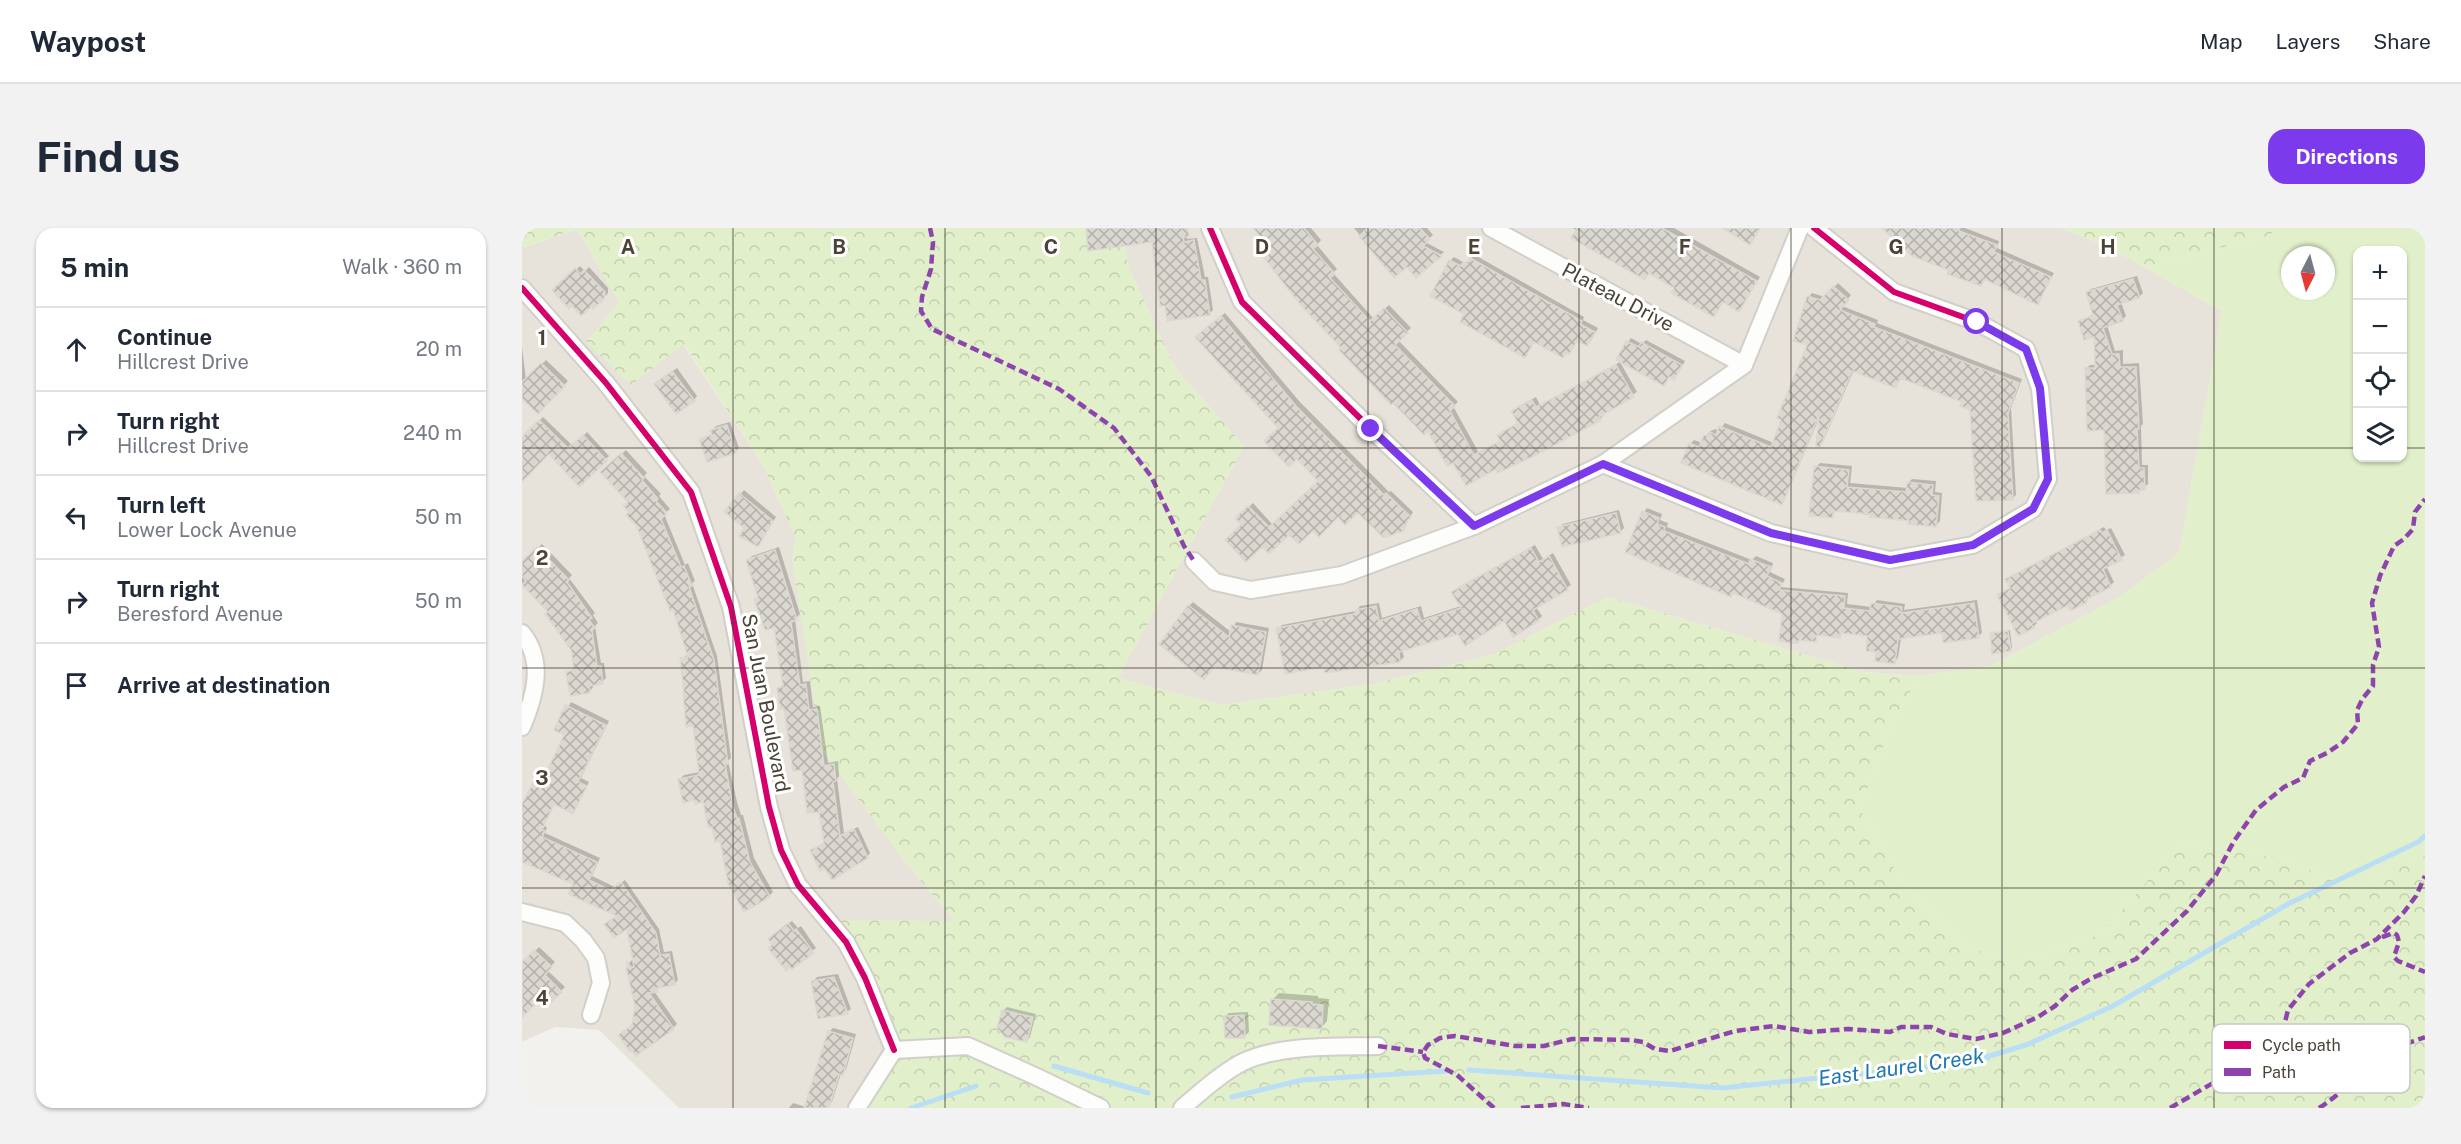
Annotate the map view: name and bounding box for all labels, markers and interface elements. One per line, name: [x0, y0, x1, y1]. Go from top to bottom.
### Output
text: Waypost: [30, 25, 146, 58]
text: Map: [2200, 29, 2243, 54]
text: Layers: [2276, 29, 2340, 54]
text: Share: [2373, 29, 2431, 54]
button: Directions: [2268, 129, 2425, 184]
text: Find us: [36, 132, 180, 181]
text: A: [621, 235, 635, 259]
text: B: [832, 235, 846, 259]
text: C: [1044, 235, 1058, 259]
text: D: [1255, 235, 1269, 259]
text: E: [1468, 235, 1480, 259]
text: F: [1679, 235, 1691, 259]
text: G: [1888, 235, 1904, 259]
text: H: [2100, 235, 2116, 259]
north arrow: [2281, 246, 2335, 300]
map controls: [2353, 246, 2407, 462]
button: +: [2353, 246, 2407, 300]
text: 5 min: [60, 252, 129, 283]
text: Walk · 360 m: [342, 255, 462, 279]
street label: Plateau Drive: [1558, 257, 1678, 337]
button: −: [2353, 300, 2407, 354]
route start: [1963, 308, 1989, 334]
text: Continue: [117, 324, 212, 350]
text: 1: [538, 326, 546, 350]
icon: ahead: [60, 333, 93, 366]
text: 20 m: [416, 337, 462, 361]
text: Hillcrest Drive: [117, 350, 249, 374]
button: locate: [2353, 354, 2407, 408]
text: Turn right: [117, 408, 220, 434]
button: layers: [2353, 408, 2407, 462]
route end: [1357, 415, 1383, 441]
icon: right: [60, 417, 93, 450]
text: 240 m: [403, 421, 462, 445]
text: Hillcrest Drive: [117, 434, 249, 458]
text: Turn left: [117, 492, 206, 518]
icon: left: [60, 501, 93, 534]
text: 50 m: [415, 505, 462, 529]
text: Lower Lock Avenue: [117, 518, 297, 542]
text: 2: [536, 546, 548, 570]
text: Turn right: [117, 576, 220, 602]
icon: right: [60, 585, 93, 618]
text: 50 m: [415, 589, 462, 613]
text: Beresford Avenue: [117, 602, 283, 626]
street label: San Juan Boulevard: [737, 612, 795, 794]
icon: arrive: [60, 669, 93, 702]
text: Arrive at destination: [117, 672, 330, 698]
text: 3: [535, 766, 549, 790]
text: 4: [535, 986, 549, 1010]
legend: [2212, 1024, 2410, 1093]
text: Cycle path: [2262, 1036, 2341, 1055]
water label: East Laurel Creek: [1816, 1043, 1986, 1091]
text: Path: [2262, 1063, 2296, 1082]

